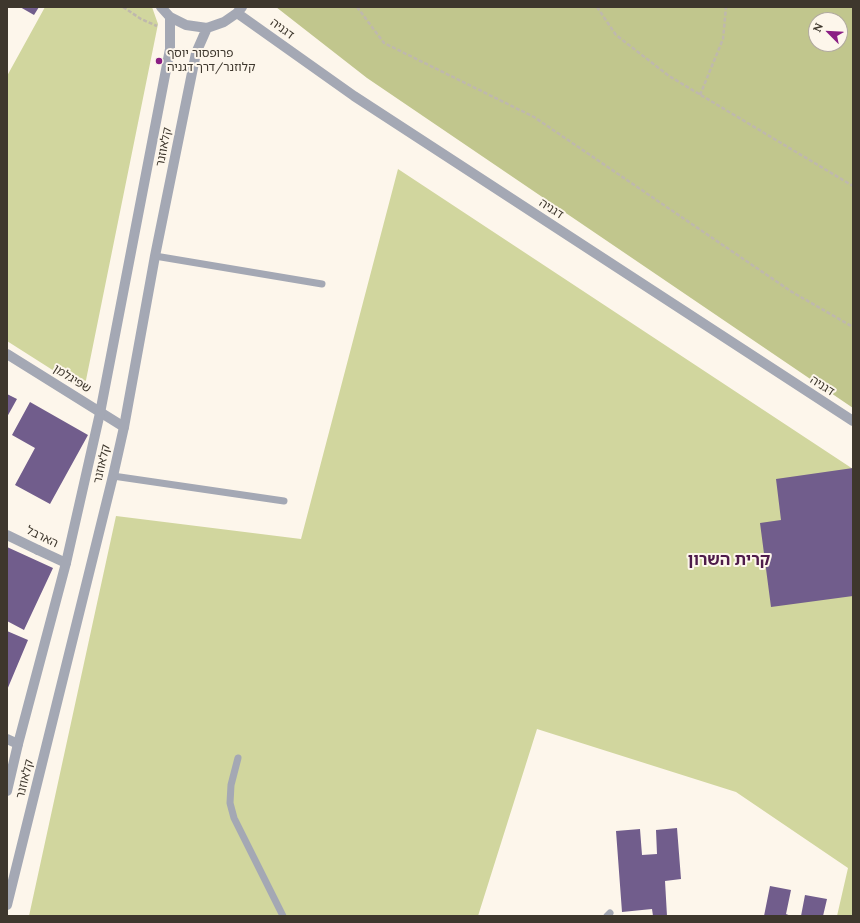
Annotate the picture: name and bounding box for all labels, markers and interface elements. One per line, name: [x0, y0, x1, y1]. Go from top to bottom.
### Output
north arrow: [808, 12, 848, 52]
street label: דגניה: [267, 15, 297, 43]
text: N: [810, 21, 826, 34]
place label: פרופסור יוסף קלוזנר/דרך דגניה: [167, 47, 256, 75]
marker: פרופסור יוסף קלוזנר/דרך דגניה: [154, 56, 164, 66]
street label: קלאוזנר: [153, 126, 175, 168]
street label: דגניה: [536, 196, 566, 222]
street label: שפיגלמן: [50, 362, 94, 396]
street label: דגניה: [807, 373, 837, 399]
street label: קלאוזנר: [91, 443, 113, 485]
street label: הארבל: [24, 523, 60, 551]
district label: קרית השרון: [688, 550, 770, 570]
street label: קלאוזנר: [13, 758, 37, 800]

